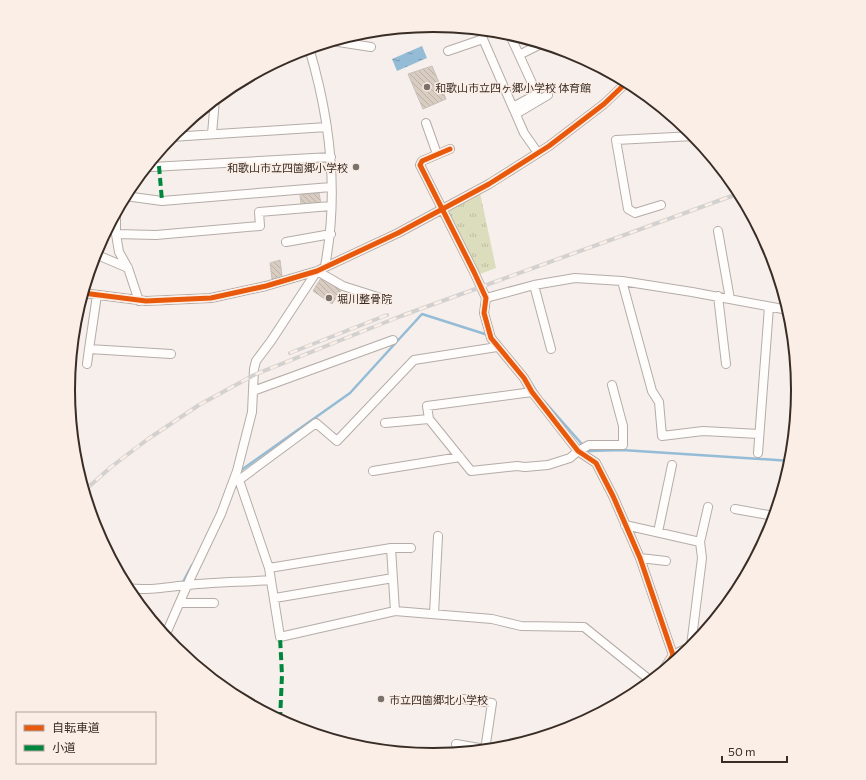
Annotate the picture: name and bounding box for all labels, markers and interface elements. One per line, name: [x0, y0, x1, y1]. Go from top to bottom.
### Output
place label: 和歌山市立四ヶ郷小学校 体育館: [435, 81, 591, 94]
marker: 和歌山市立四ヶ郷小学校 体育館: [422, 82, 432, 92]
place label: 和歌山市立四箇郷小学校: [227, 161, 348, 174]
marker: 和歌山市立四箇郷小学校: [351, 162, 361, 172]
place label: 堀川整骨院: [337, 292, 392, 305]
marker: 堀川整骨院: [324, 293, 334, 303]
place label: 市立四箇郷北小学校: [389, 693, 488, 706]
marker: 市立四箇郷北小学校: [376, 694, 386, 704]
legend: [16, 712, 156, 764]
text: 自転車道: [52, 720, 100, 734]
scale bar: [722, 738, 787, 764]
text: 小道: [52, 740, 76, 754]
text: 50 m: [728, 744, 756, 758]

